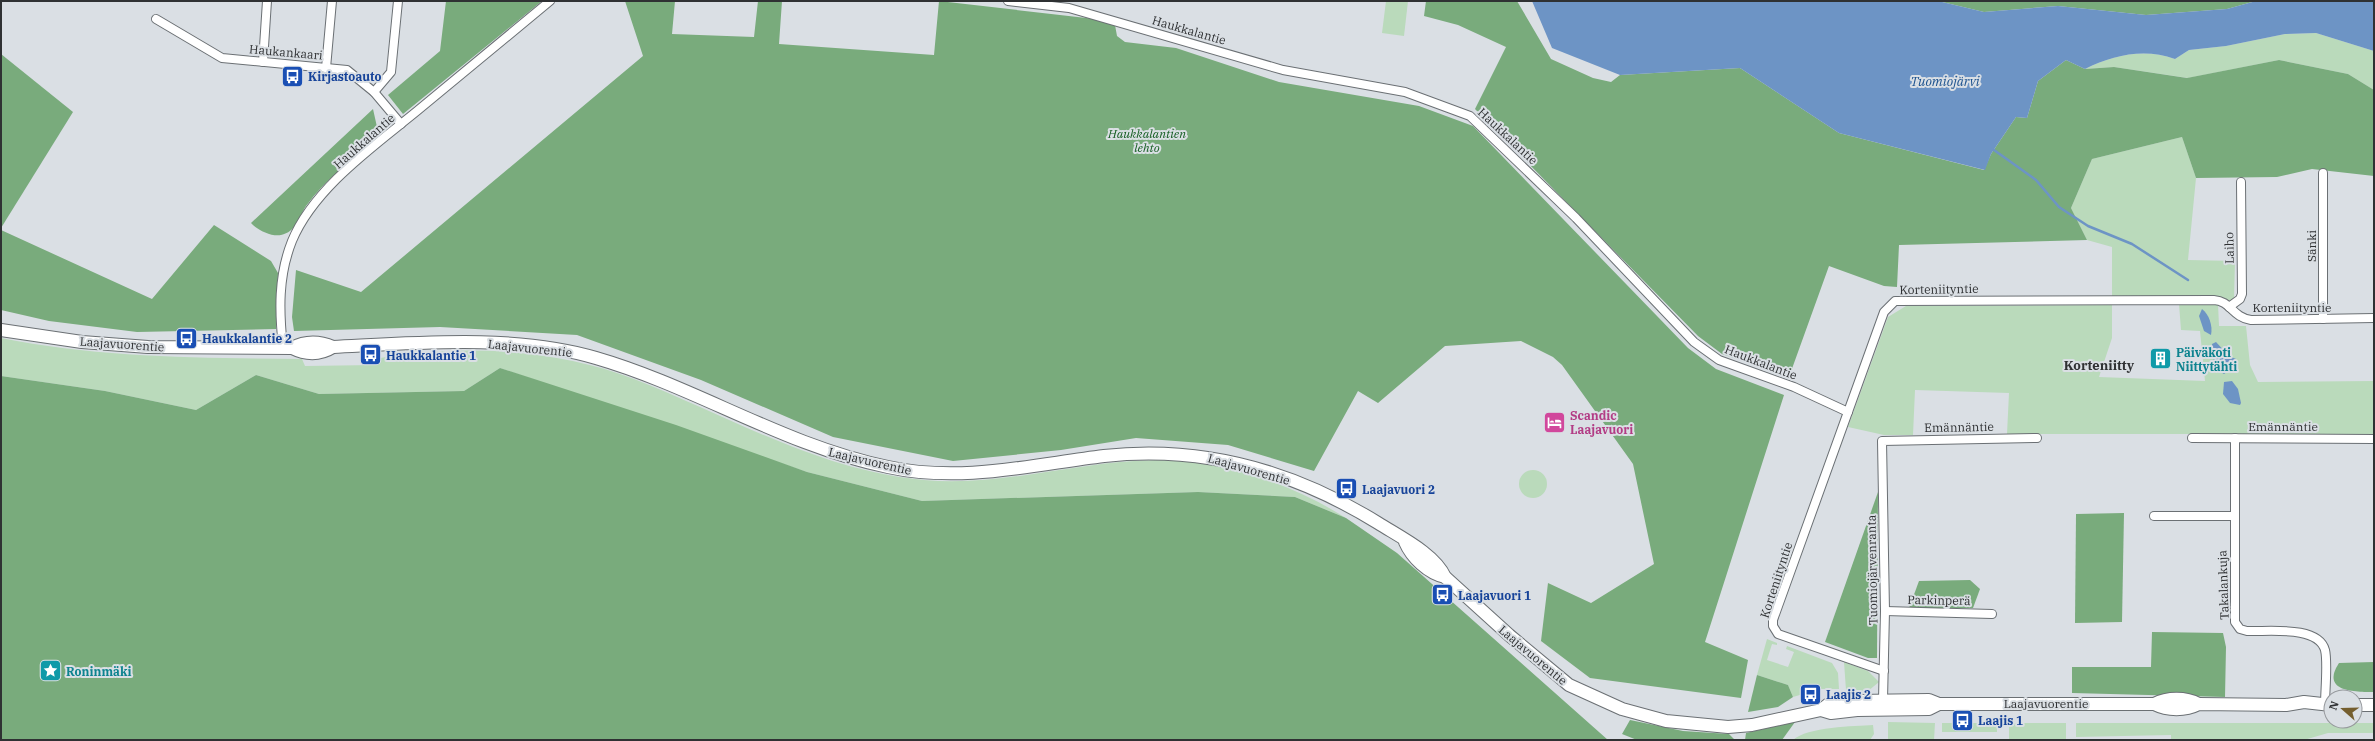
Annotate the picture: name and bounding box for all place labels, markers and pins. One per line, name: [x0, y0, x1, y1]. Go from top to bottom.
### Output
bus stop icon: Kirjastoauto: [280, 63, 306, 89]
place label: Kirjastoauto: [308, 69, 382, 84]
bus stop icon: Haukkalantie 2: [173, 325, 199, 351]
place label: Haukkalantie 2: [202, 331, 292, 346]
bus stop icon: Haukkalantie 1: [358, 342, 384, 368]
place label: Päiväkoti Niittytähti: [2176, 345, 2237, 374]
building icon: Päiväkoti Niittytähti: [2148, 346, 2174, 372]
place label: Haukkalantie 1: [386, 348, 476, 363]
place label: Scandic Laajavuori: [1570, 408, 1633, 437]
hotel icon: Scandic Laajavuori: [1542, 409, 1568, 435]
bus stop icon: Laajavuori 2: [1334, 476, 1360, 502]
place label: Laajavuori 2: [1362, 482, 1435, 497]
bus stop icon: Laajavuori 1: [1430, 582, 1456, 608]
place label: Laajavuori 1: [1458, 588, 1531, 603]
place icon: Roninmäki: [37, 658, 63, 684]
place label: Roninmäki: [66, 664, 131, 679]
bus stop icon: Laajis 2: [1798, 681, 1824, 707]
place label: Laajis 2: [1826, 687, 1871, 702]
bus stop icon: Laajis 1: [1950, 707, 1976, 733]
place label: Laajis 1: [1978, 713, 2023, 728]

